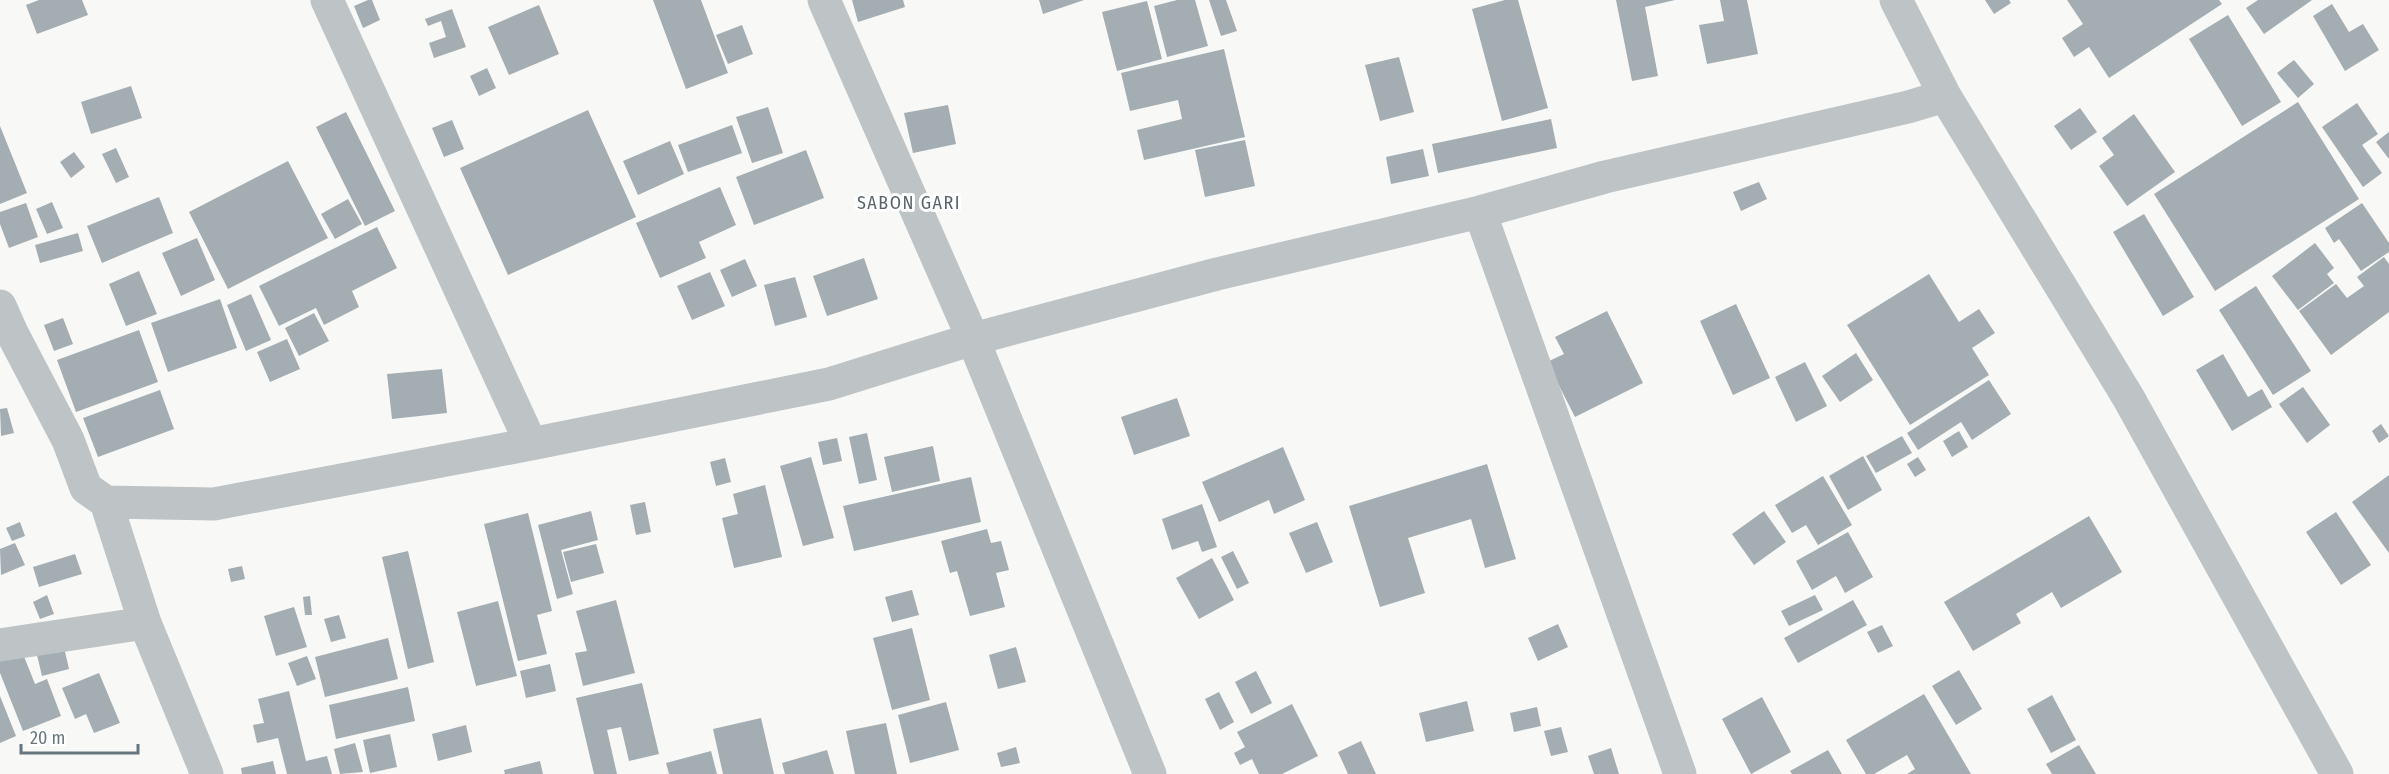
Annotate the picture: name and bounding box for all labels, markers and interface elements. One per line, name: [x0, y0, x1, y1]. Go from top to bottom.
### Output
district label: SABON GARI: [857, 192, 961, 214]
scale bar: [21, 717, 138, 755]
text: 20 m: [30, 727, 65, 749]

